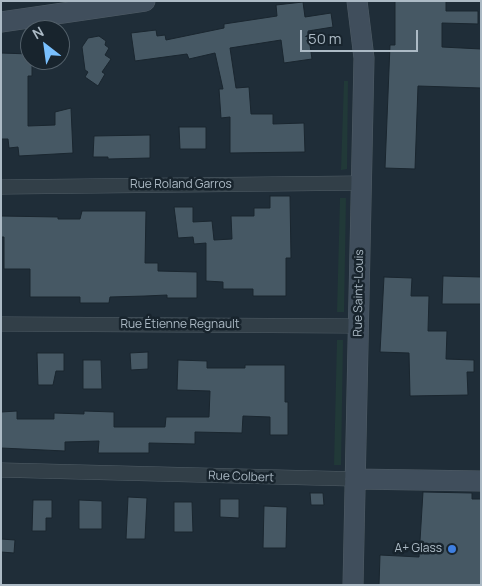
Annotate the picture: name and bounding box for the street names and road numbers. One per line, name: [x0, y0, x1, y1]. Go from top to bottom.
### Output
street label: Rue Roland Garros: [130, 178, 232, 192]
street label: Rue Saint-Louis: [351, 249, 367, 337]
street label: Rue Étienne Regnault: [120, 318, 240, 332]
street label: Rue Colbert: [208, 469, 274, 485]

